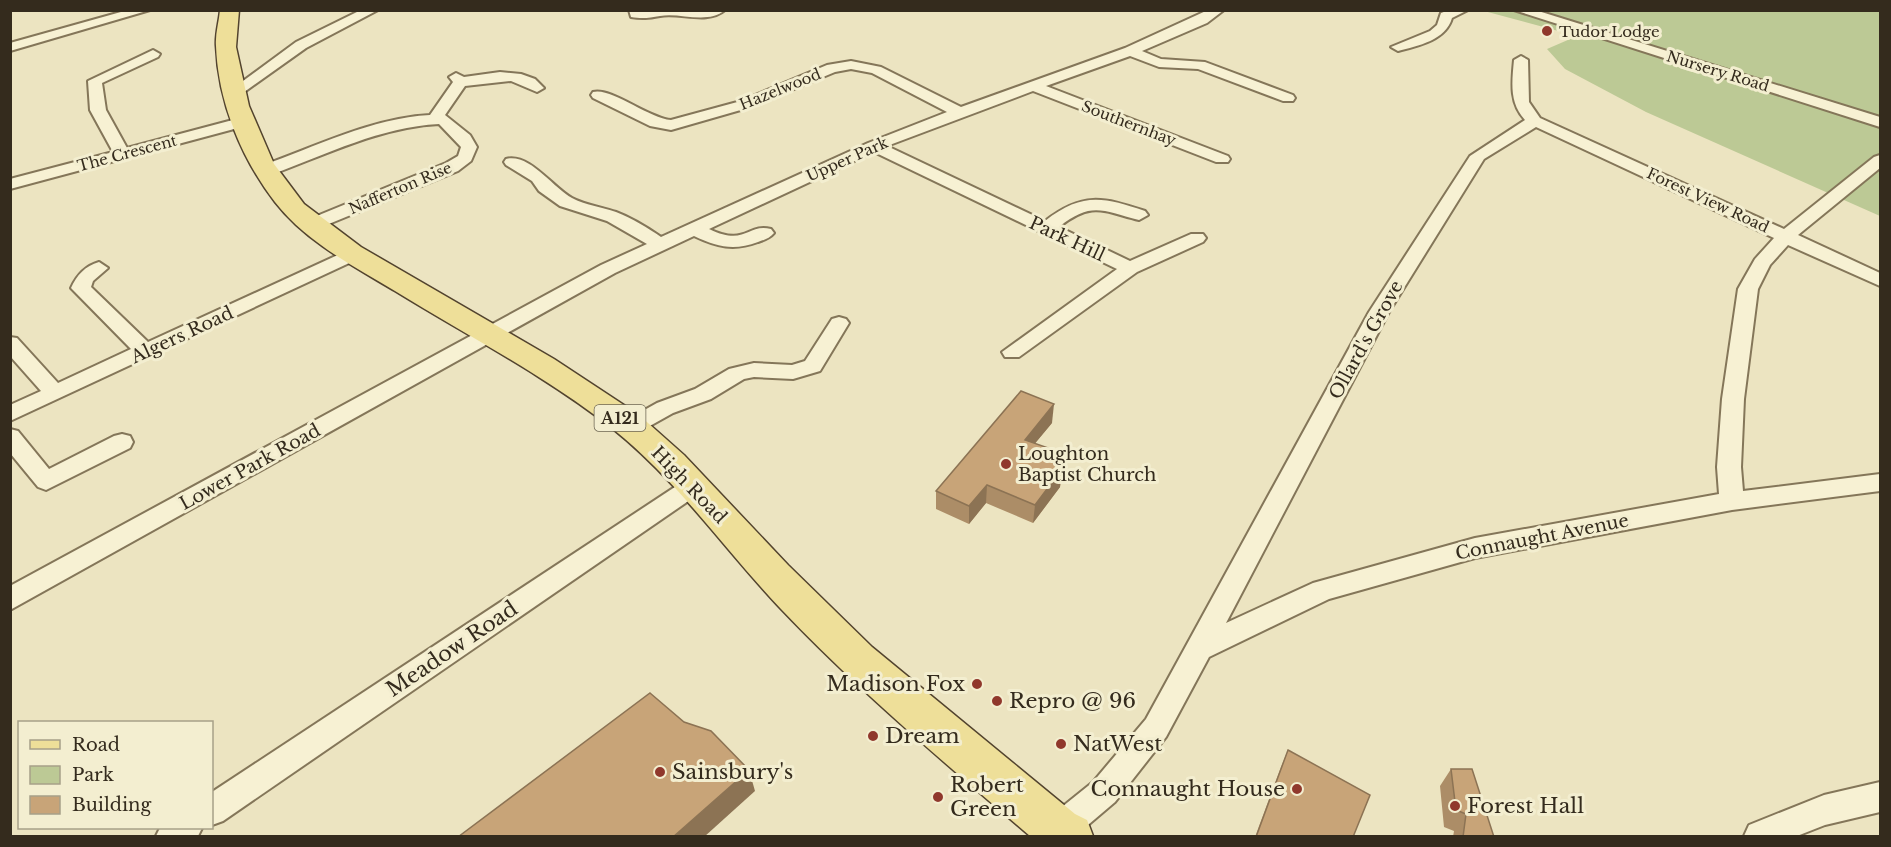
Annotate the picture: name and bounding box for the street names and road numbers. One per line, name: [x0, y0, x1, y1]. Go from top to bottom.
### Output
street label: Nursery Road: [1664, 46, 1772, 96]
street label: Hazelwood: [736, 64, 824, 114]
street label: Southernhay: [1079, 96, 1179, 150]
street label: The Crescent: [75, 130, 179, 175]
street label: Upper Park: [803, 132, 891, 185]
street label: Nafferton Rise: [346, 158, 454, 218]
street label: Forest View Road: [1644, 163, 1772, 237]
street label: Park Hill: [1026, 212, 1109, 266]
street label: Ollard's Grove: [1324, 277, 1408, 403]
street label: Algers Road: [126, 302, 237, 369]
road number: A121: [594, 405, 646, 431]
street label: Lower Park Road: [176, 419, 324, 515]
street label: High Road: [647, 442, 731, 528]
street label: Connaught Avenue: [1454, 509, 1630, 565]
street label: Meadow Road: [381, 596, 523, 702]

